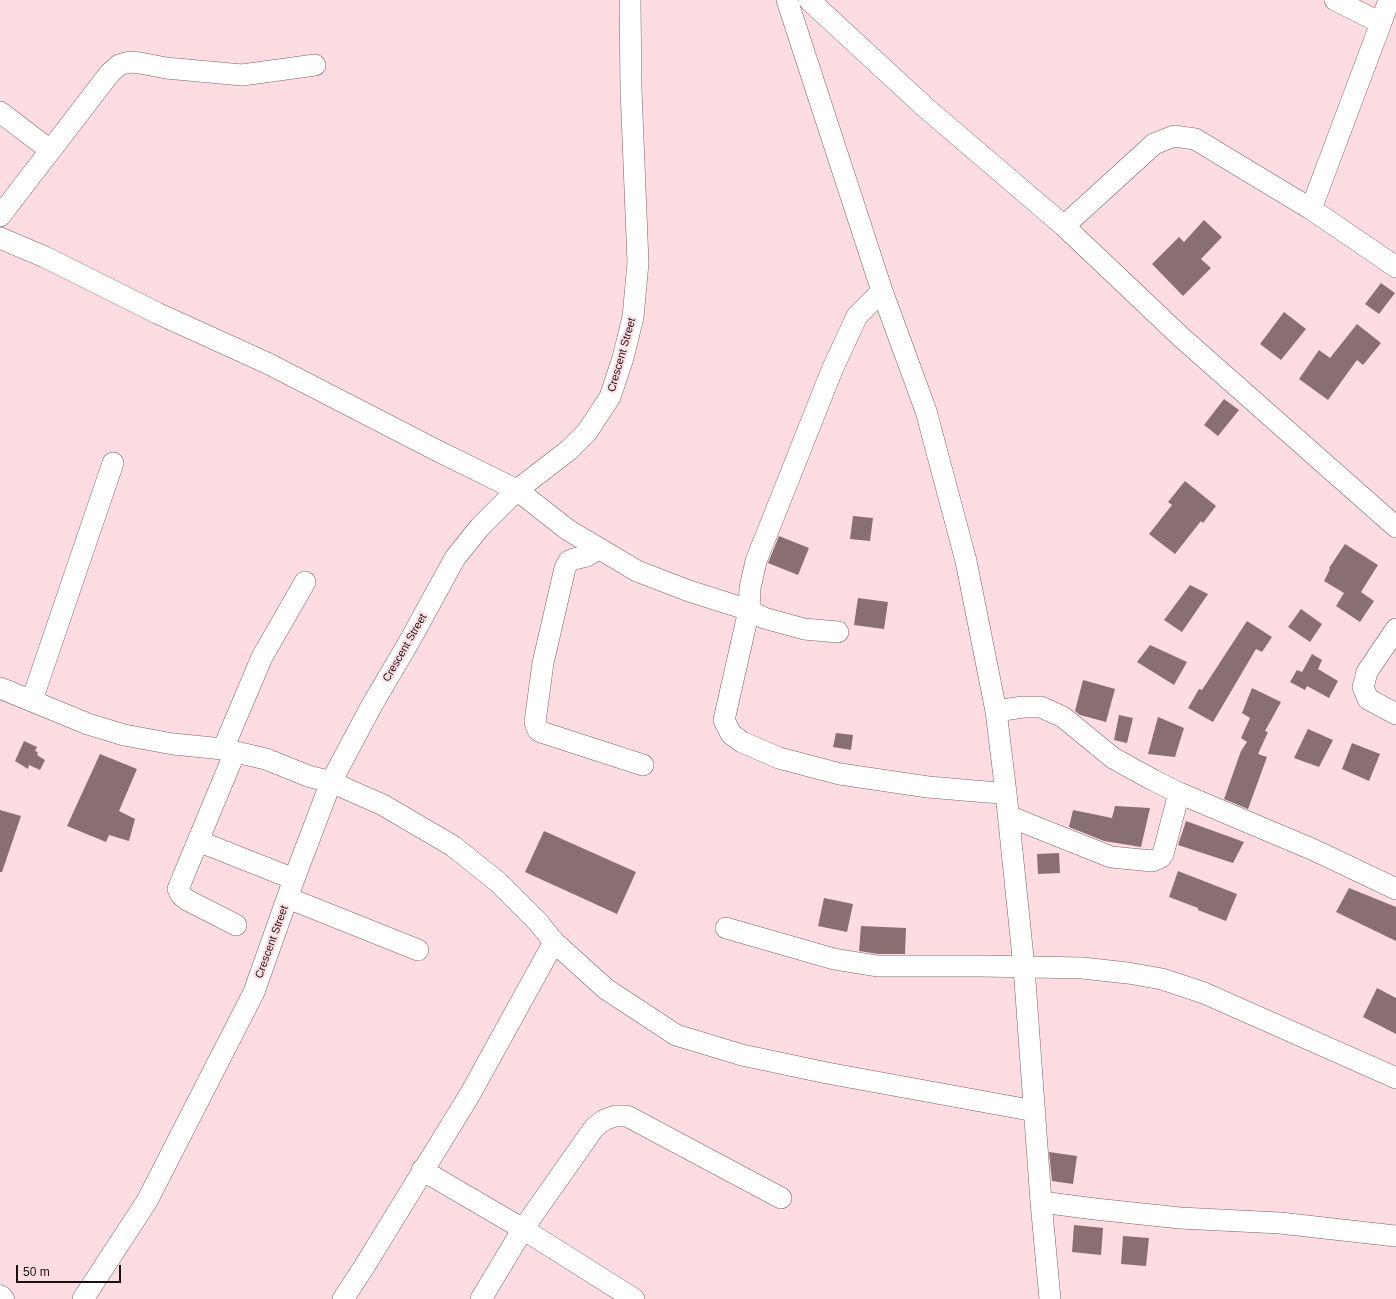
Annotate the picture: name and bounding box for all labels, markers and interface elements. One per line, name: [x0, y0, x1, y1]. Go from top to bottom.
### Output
street label: Crescent Street: [605, 316, 639, 394]
street label: Crescent Street: [380, 612, 430, 684]
street label: Crescent Street: [253, 904, 291, 980]
scale bar: [18, 1257, 123, 1283]
text: 50 m: [23, 1265, 50, 1279]

